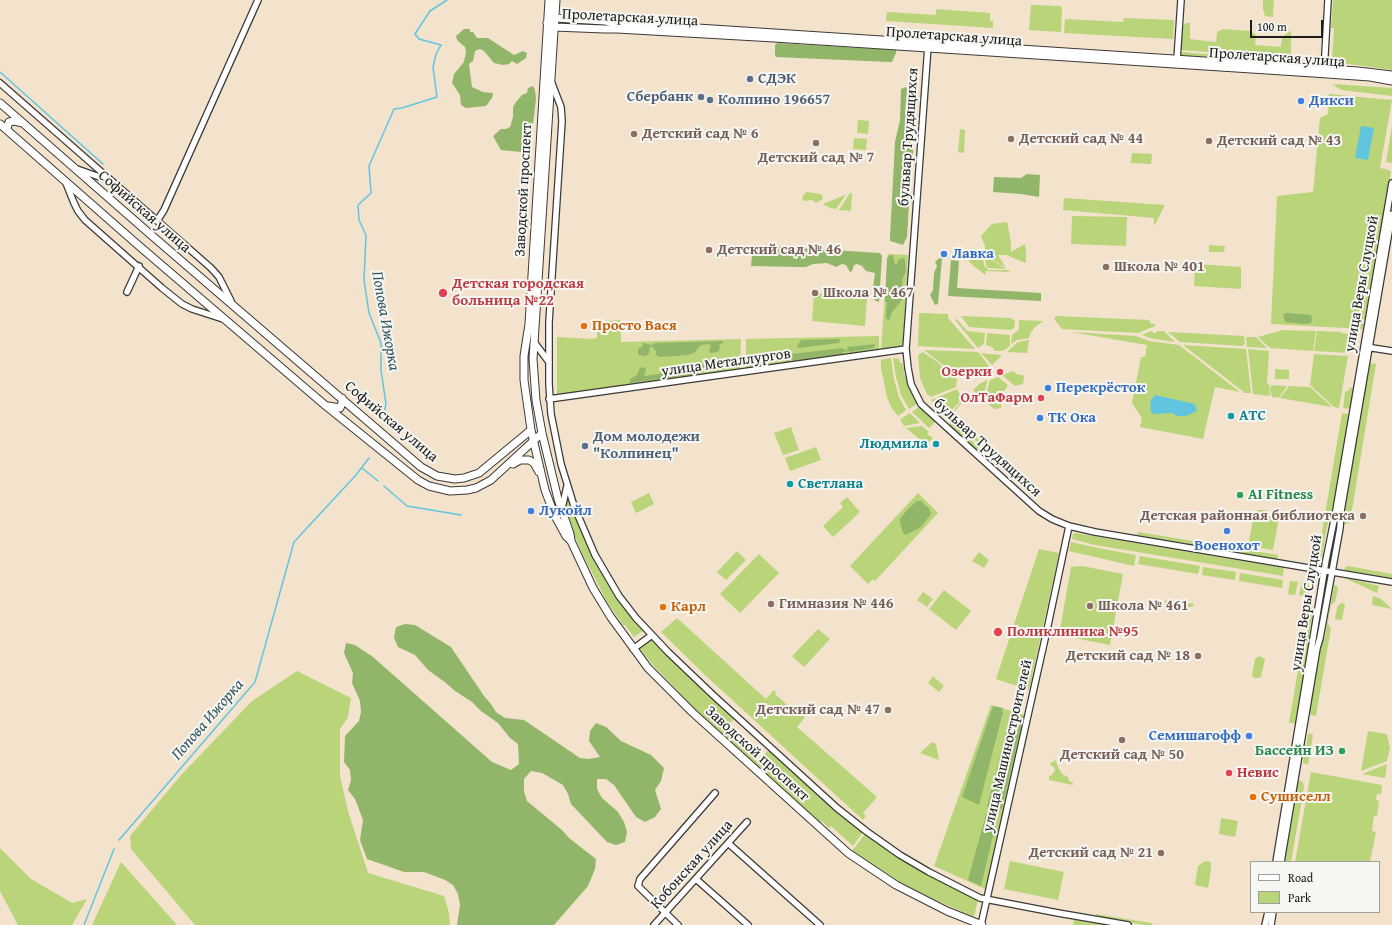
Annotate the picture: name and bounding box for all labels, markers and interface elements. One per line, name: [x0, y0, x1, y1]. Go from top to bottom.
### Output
street label: Пролетарская улица: [562, 5, 698, 31]
scale bar: [1252, 12, 1325, 38]
text: 100 m: [1257, 18, 1287, 35]
street label: Пролетарская улица: [885, 23, 1023, 51]
street label: Пролетарская улица: [1208, 44, 1346, 72]
street label: бульвар Трудящихся: [895, 67, 923, 207]
place label: СДЭК: [758, 70, 796, 88]
marker: СДЭК: [745, 74, 755, 84]
place label: Сбербанк: [627, 88, 693, 106]
place label: Колпино 196657: [718, 91, 830, 109]
marker: Сбербанк: [696, 92, 706, 102]
place label: Дикси: [1309, 92, 1354, 110]
marker: Колпино 196657: [705, 95, 715, 105]
marker: Дикси: [1296, 96, 1306, 106]
street label: Заводской проспект: [512, 123, 536, 257]
place label: Детский сад № 6: [642, 125, 758, 143]
marker: Детский сад № 6: [629, 129, 639, 139]
place label: Детский сад № 44: [1019, 130, 1143, 148]
place label: Детский сад № 43: [1217, 132, 1341, 150]
marker: Детский сад № 44: [1006, 134, 1016, 144]
marker: Детский сад № 43: [1204, 136, 1214, 146]
marker: Детский сад № 7: [811, 138, 821, 148]
place label: Детский сад № 7: [758, 149, 874, 167]
street label: Софийская улица: [94, 167, 194, 257]
street label: улица Веры Слуцкой: [1341, 214, 1383, 354]
place label: Детский сад № 46: [717, 241, 841, 259]
marker: Детский сад № 46: [704, 245, 714, 255]
place label: Лавка: [952, 245, 994, 263]
marker: Лавка: [939, 249, 949, 259]
place label: Школа № 401: [1114, 258, 1205, 276]
marker: Школа № 401: [1101, 262, 1111, 272]
water label: Попова Ижорка: [367, 270, 403, 372]
place label: Детская городская больница №22: [452, 275, 584, 310]
place label: Школа № 467: [823, 284, 914, 302]
marker: Детская городская больница №22: [437, 287, 449, 299]
marker: Школа № 467: [810, 288, 820, 298]
place label: Просто Вася: [592, 317, 677, 335]
marker: Просто Вася: [579, 321, 589, 331]
street label: улица Металлургов: [660, 345, 792, 381]
place label: Озерки: [941, 363, 992, 381]
marker: Озерки: [995, 367, 1005, 377]
street label: Софийская улица: [341, 378, 441, 466]
place label: Перекрёсток: [1056, 379, 1145, 397]
marker: Перекрёсток: [1043, 383, 1053, 393]
place label: ОлТаФарм: [960, 389, 1033, 407]
marker: ОлТаФарм: [1036, 393, 1046, 403]
street label: бульвар Трудящихся: [929, 395, 1045, 501]
place label: АТС: [1239, 407, 1266, 425]
place label: ТК Ока: [1048, 409, 1096, 427]
marker: АТС: [1226, 411, 1236, 421]
marker: ТК Ока: [1035, 413, 1045, 423]
place label: Дом молодежи "Колпинец": [593, 428, 700, 463]
place label: Людмила: [860, 435, 928, 453]
marker: Людмила: [931, 439, 941, 449]
marker: Дом молодежи "Колпинец": [580, 441, 590, 451]
place label: Светлана: [798, 475, 863, 493]
marker: Светлана: [785, 479, 795, 489]
place label: AI Fitness: [1248, 486, 1313, 504]
marker: AI Fitness: [1235, 490, 1245, 500]
place label: Лукойл: [539, 502, 592, 520]
marker: Лукойл: [526, 506, 536, 516]
place label: Детская районная библиотека: [1140, 507, 1355, 525]
marker: Детская районная библиотека: [1358, 511, 1368, 521]
marker: Военохот: [1222, 526, 1232, 536]
street label: улица Веры Слуцкой: [1287, 533, 1327, 673]
place label: Военохот: [1194, 537, 1260, 555]
place label: Гимназия № 446: [779, 595, 894, 613]
place label: Школа № 461: [1098, 597, 1189, 615]
place label: Карл: [671, 598, 706, 616]
marker: Гимназия № 446: [766, 599, 776, 609]
marker: Школа № 461: [1085, 601, 1095, 611]
marker: Карл: [658, 602, 668, 612]
place label: Поликлиника №95: [1007, 623, 1139, 641]
marker: Поликлиника №95: [992, 626, 1004, 638]
place label: Детский сад № 18: [1066, 647, 1190, 665]
marker: Детский сад № 18: [1193, 651, 1203, 661]
street label: улица Машиностроителей: [979, 658, 1037, 834]
water label: Попова Ижорка: [168, 676, 248, 764]
place label: Детский сад № 47: [756, 701, 880, 719]
street label: Заводской проспект: [701, 703, 813, 805]
marker: Детский сад № 47: [883, 705, 893, 715]
place label: Семишагофф: [1149, 727, 1241, 745]
marker: Семишагофф: [1244, 731, 1254, 741]
marker: Детский сад № 50: [1117, 735, 1127, 745]
place label: Бассейн ИЗ: [1255, 742, 1334, 760]
place label: Детский сад № 50: [1060, 746, 1184, 764]
marker: Бассейн ИЗ: [1337, 746, 1347, 756]
place label: Невис: [1237, 764, 1279, 782]
marker: Невис: [1224, 768, 1234, 778]
place label: Сушиселл: [1261, 788, 1331, 806]
marker: Сушиселл: [1248, 792, 1258, 802]
street label: Кобонская улица: [647, 817, 737, 913]
place label: Детский сад № 21: [1029, 844, 1153, 862]
marker: Детский сад № 21: [1156, 848, 1166, 858]
legend: [1250, 861, 1380, 913]
text: Road: [1288, 869, 1313, 886]
text: Park: [1288, 889, 1311, 906]

